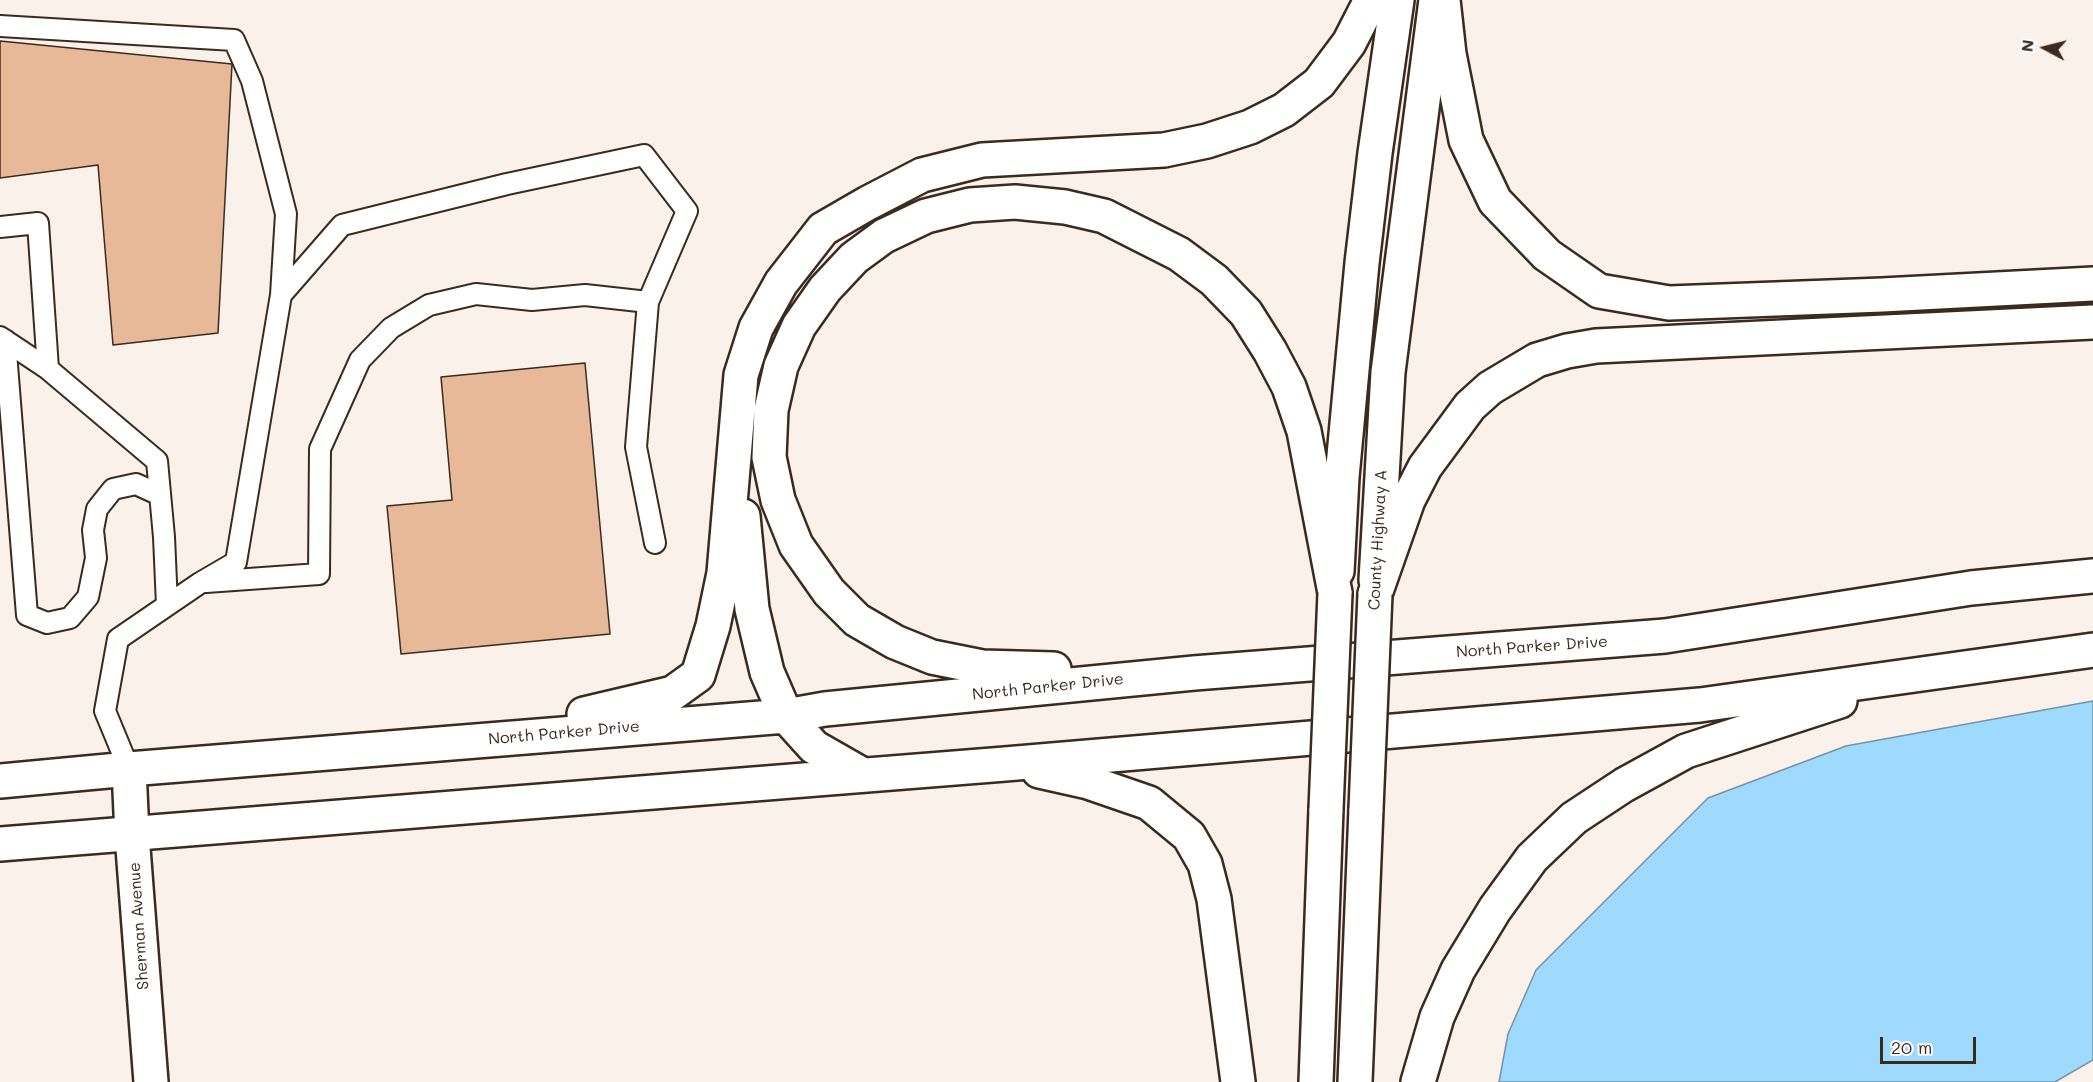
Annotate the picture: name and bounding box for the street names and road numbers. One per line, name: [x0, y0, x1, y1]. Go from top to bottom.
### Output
street label: County Highway A: [1365, 469, 1391, 611]
street label: North Parker Drive: [1455, 632, 1609, 662]
street label: North Parker Drive: [971, 670, 1125, 704]
street label: North Parker Drive: [487, 717, 641, 749]
street label: Sherman Avenue: [125, 861, 153, 991]

